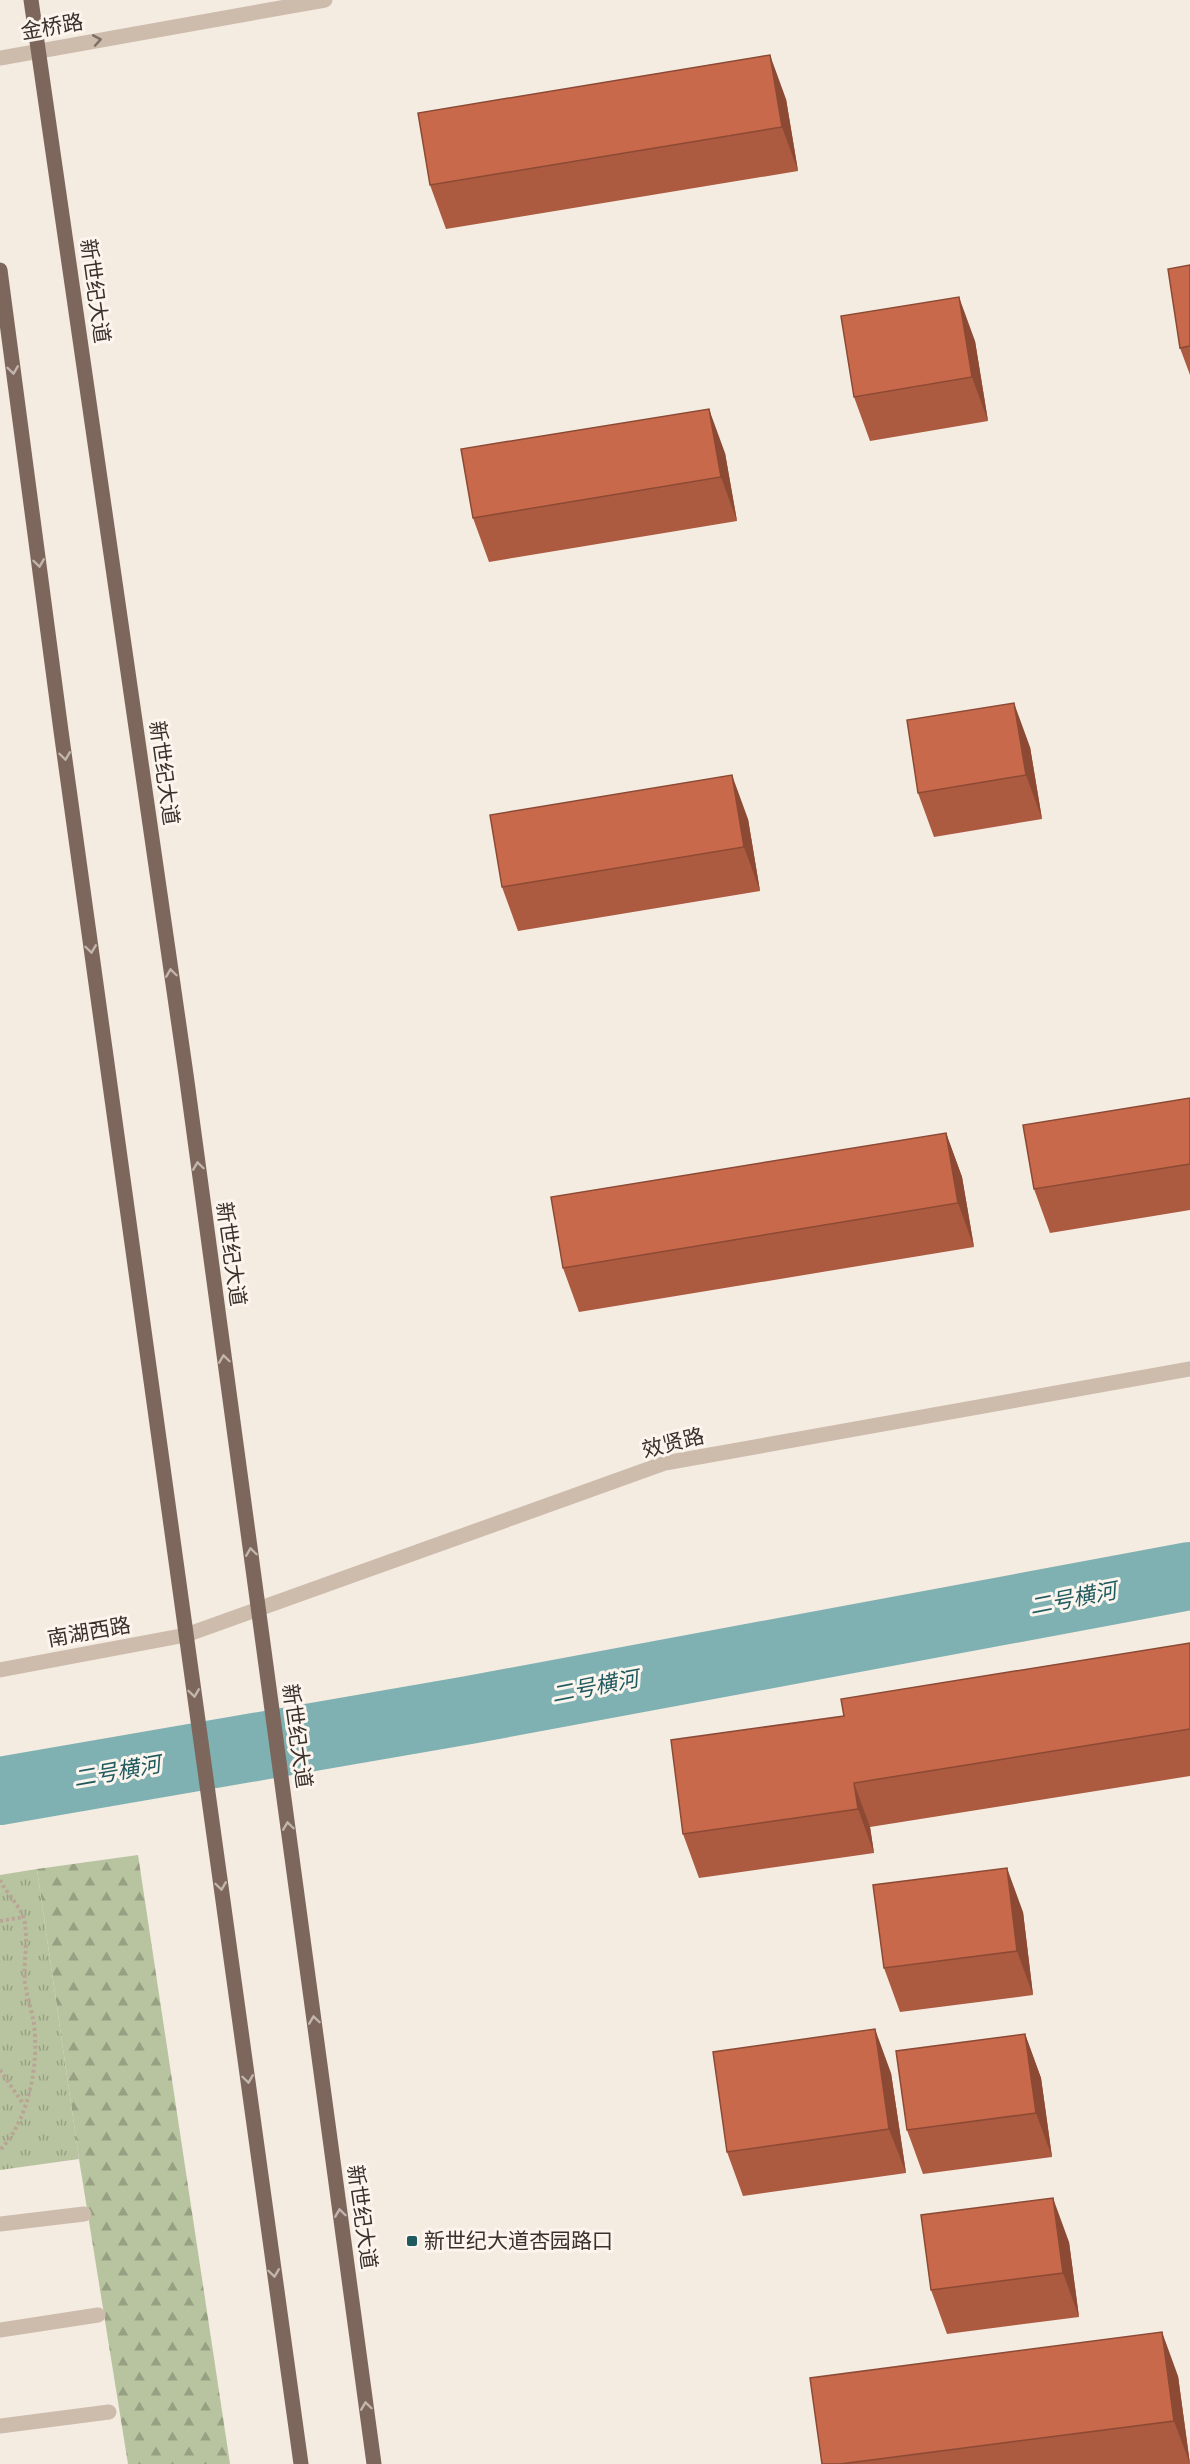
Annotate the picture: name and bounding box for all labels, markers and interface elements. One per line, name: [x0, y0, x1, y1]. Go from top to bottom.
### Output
street label: 金桥路: [19, 8, 85, 46]
one-way arrow: [92, 35, 101, 47]
street label: 新世纪大道: [74, 237, 116, 345]
one-way arrow: [7, 365, 19, 374]
one-way arrow: [32, 558, 44, 567]
street label: 新世纪大道: [143, 719, 185, 827]
one-way arrow: [58, 752, 70, 761]
one-way arrow: [85, 945, 97, 954]
one-way arrow: [165, 968, 177, 977]
one-way arrow: [192, 1161, 205, 1170]
street label: 新世纪大道: [210, 1200, 252, 1308]
one-way arrow: [219, 1354, 231, 1363]
street label: 效贤路: [639, 1422, 707, 1464]
one-way arrow: [245, 1547, 257, 1557]
water label: 二号横河: [1027, 1575, 1123, 1622]
street label: 南湖西路: [45, 1611, 133, 1653]
water label: 二号横河: [549, 1663, 645, 1710]
street label: 新世纪大道: [276, 1682, 318, 1790]
one-way arrow: [188, 1689, 200, 1698]
water label: 二号横河: [71, 1749, 167, 1794]
one-way arrow: [282, 1822, 294, 1831]
one-way arrow: [214, 1882, 226, 1891]
one-way arrow: [308, 2015, 321, 2024]
one-way arrow: [241, 2075, 253, 2084]
street label: 新世纪大道: [341, 2163, 383, 2271]
one-way arrow: [334, 2208, 346, 2217]
place label: 新世纪大道杏园路口: [424, 2227, 613, 2255]
marker: 新世纪大道杏园路口: [405, 2234, 419, 2248]
one-way arrow: [268, 2268, 280, 2277]
one-way arrow: [361, 2401, 373, 2411]

